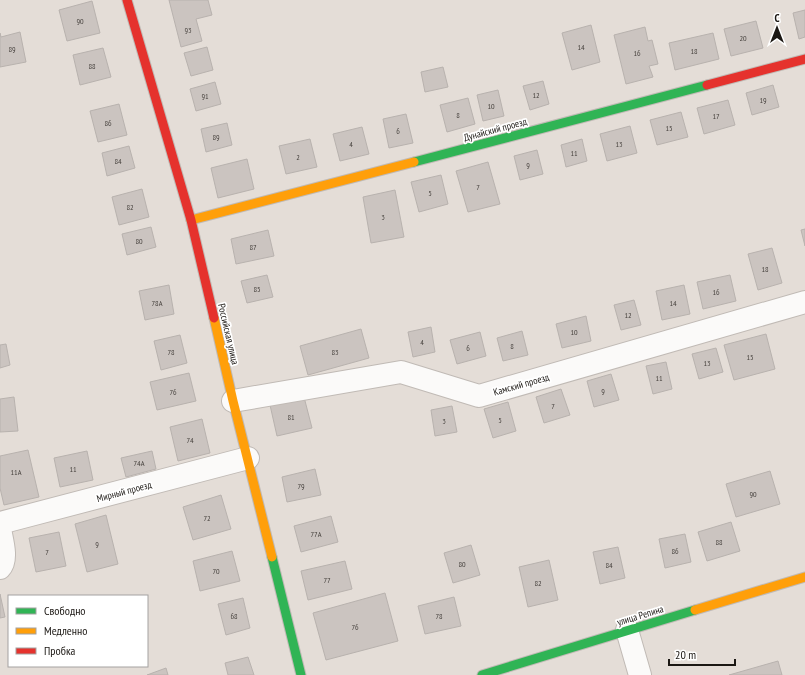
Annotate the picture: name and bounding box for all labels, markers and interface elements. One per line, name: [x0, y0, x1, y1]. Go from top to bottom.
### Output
north arrow: [757, 8, 797, 48]
text: С: [774, 11, 780, 25]
house number: 90: [76, 16, 84, 26]
house number: 93: [184, 25, 192, 35]
house number: 20: [739, 33, 747, 43]
house number: 14: [577, 42, 585, 52]
house number: 89: [8, 44, 16, 54]
house number: 18: [690, 46, 698, 56]
house number: 16: [633, 48, 641, 58]
house number: 88: [88, 61, 96, 71]
house number: 12: [532, 90, 540, 100]
house number: 91: [201, 91, 209, 101]
house number: 19: [759, 95, 767, 105]
house number: 10: [487, 101, 495, 111]
house number: 8: [456, 110, 460, 120]
house number: 17: [712, 111, 720, 121]
street label: Дунайский проезд: [462, 115, 529, 144]
house number: 86: [104, 118, 112, 128]
house number: 15: [665, 123, 673, 133]
house number: 6: [396, 126, 400, 136]
house number: 89: [212, 132, 220, 142]
house number: 4: [349, 139, 353, 149]
house number: 13: [615, 139, 623, 149]
house number: 11: [570, 148, 578, 158]
house number: 2: [296, 152, 300, 162]
house number: 84: [114, 156, 122, 166]
house number: 9: [526, 160, 530, 170]
house number: 7: [476, 182, 480, 192]
house number: 5: [428, 188, 432, 198]
house number: 82: [126, 202, 134, 212]
house number: 3: [381, 212, 385, 222]
house number: 80: [135, 236, 143, 246]
house number: 87: [249, 242, 257, 252]
house number: 18: [761, 264, 769, 274]
house number: 85: [253, 284, 261, 294]
house number: 16: [712, 287, 720, 297]
house number: 78А: [152, 298, 163, 308]
house number: 14: [669, 298, 677, 308]
street label: Российская улица: [215, 302, 242, 366]
house number: 12: [624, 310, 632, 320]
house number: 10: [570, 327, 578, 337]
house number: 4: [420, 337, 424, 347]
house number: 8: [510, 341, 514, 351]
house number: 6: [466, 343, 470, 353]
house number: 78: [167, 347, 175, 357]
house number: 83: [331, 347, 339, 357]
house number: 15: [746, 352, 754, 362]
house number: 13: [703, 358, 711, 368]
street label: Камский проезд: [492, 370, 551, 399]
house number: 11: [655, 373, 663, 383]
house number: 9: [601, 386, 605, 396]
house number: 76: [169, 387, 177, 397]
house number: 7: [551, 401, 555, 411]
house number: 81: [287, 412, 295, 422]
house number: 5: [498, 415, 502, 425]
house number: 3: [442, 416, 446, 426]
house number: 74: [186, 435, 194, 445]
house number: 74А: [134, 458, 145, 468]
house number: 11: [69, 464, 77, 474]
house number: 11А: [11, 467, 22, 477]
street label: Мирный проезд: [95, 478, 154, 505]
house number: 79: [297, 481, 305, 491]
house number: 90: [749, 489, 757, 499]
house number: 72: [203, 513, 211, 523]
house number: 77А: [311, 529, 322, 539]
house number: 88: [715, 537, 723, 547]
house number: 9: [95, 539, 99, 549]
house number: 86: [671, 546, 679, 556]
house number: 7: [45, 547, 49, 557]
house number: 80: [458, 559, 466, 569]
house number: 84: [605, 560, 613, 570]
house number: 70: [212, 566, 220, 576]
house number: 77: [323, 575, 331, 585]
house number: 82: [534, 578, 542, 588]
legend: [8, 595, 148, 667]
street label: улица Репина: [615, 602, 665, 629]
text: Свободно: [44, 603, 86, 618]
house number: 68: [230, 611, 238, 621]
house number: 78: [435, 611, 443, 621]
house number: 76: [351, 622, 359, 632]
text: Медленно: [44, 623, 87, 638]
scale bar: [669, 641, 735, 667]
text: Пробка: [44, 643, 76, 658]
text: 20 m: [675, 647, 696, 662]

